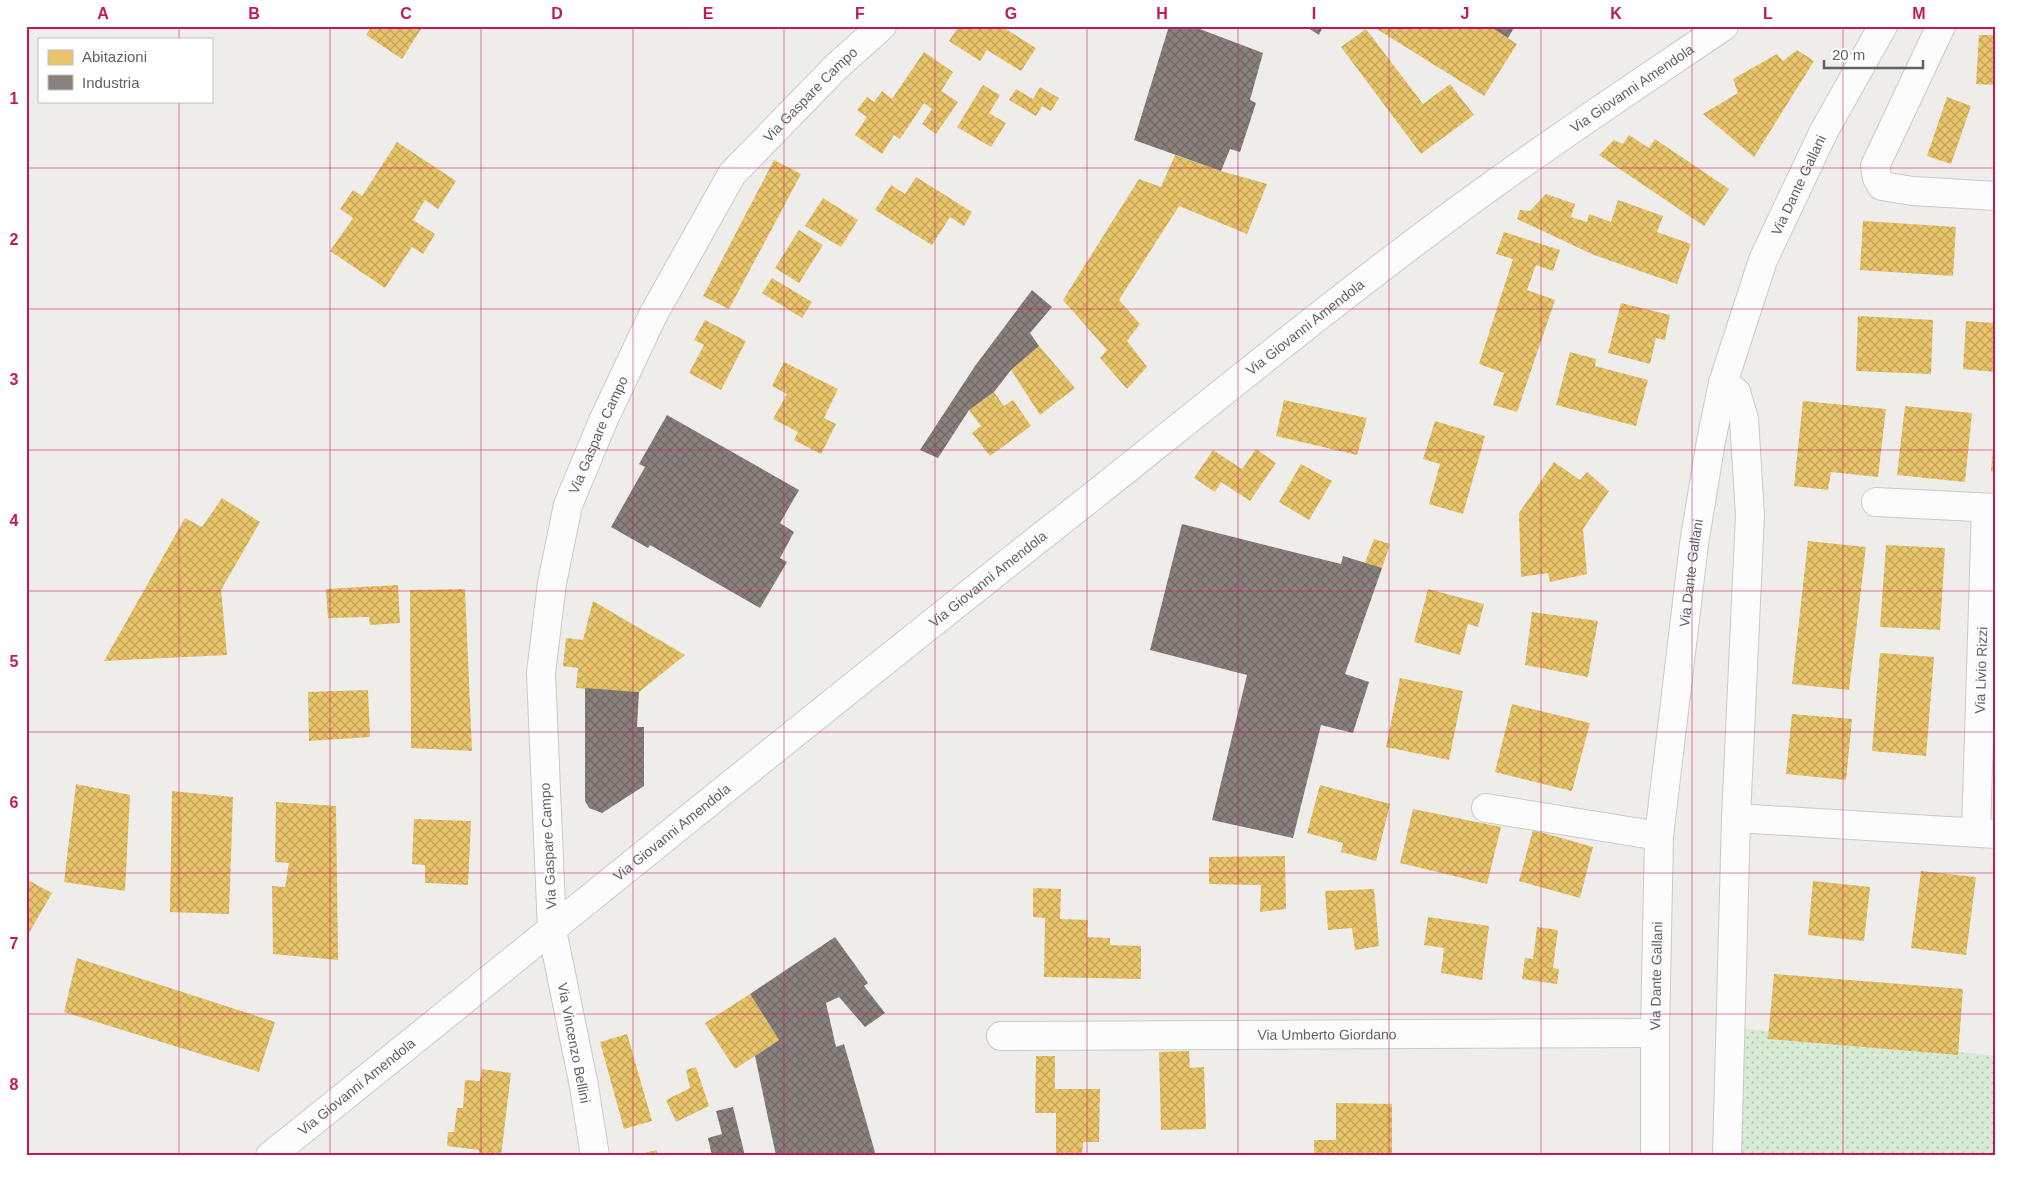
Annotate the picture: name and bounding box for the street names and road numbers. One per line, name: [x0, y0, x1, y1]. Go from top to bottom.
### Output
street label: Via Giovanni Amendola: [1567, 41, 1697, 136]
street label: Via Gaspare Campo: [760, 44, 861, 145]
street label: Via Dante Gallani: [1768, 132, 1829, 238]
street label: Via Giovanni Amendola: [1243, 276, 1367, 378]
street label: Via Gaspare Campo: [566, 373, 631, 496]
street label: Via Dante Gallani: [1676, 518, 1706, 628]
street label: Via Giovanni Amendola: [926, 527, 1050, 630]
street label: Via Livio Rizzi: [1972, 626, 1990, 714]
street label: Via Giovanni Amendola: [610, 780, 734, 884]
street label: Via Gaspare Campo: [537, 782, 559, 910]
street label: Via Dante Gallani: [1647, 921, 1665, 1031]
street label: Via Vincenzo Bellini: [554, 981, 594, 1105]
street label: Via Umberto Giordano: [1257, 1026, 1397, 1043]
street label: Via Giovanni Amendola: [295, 1035, 418, 1138]

